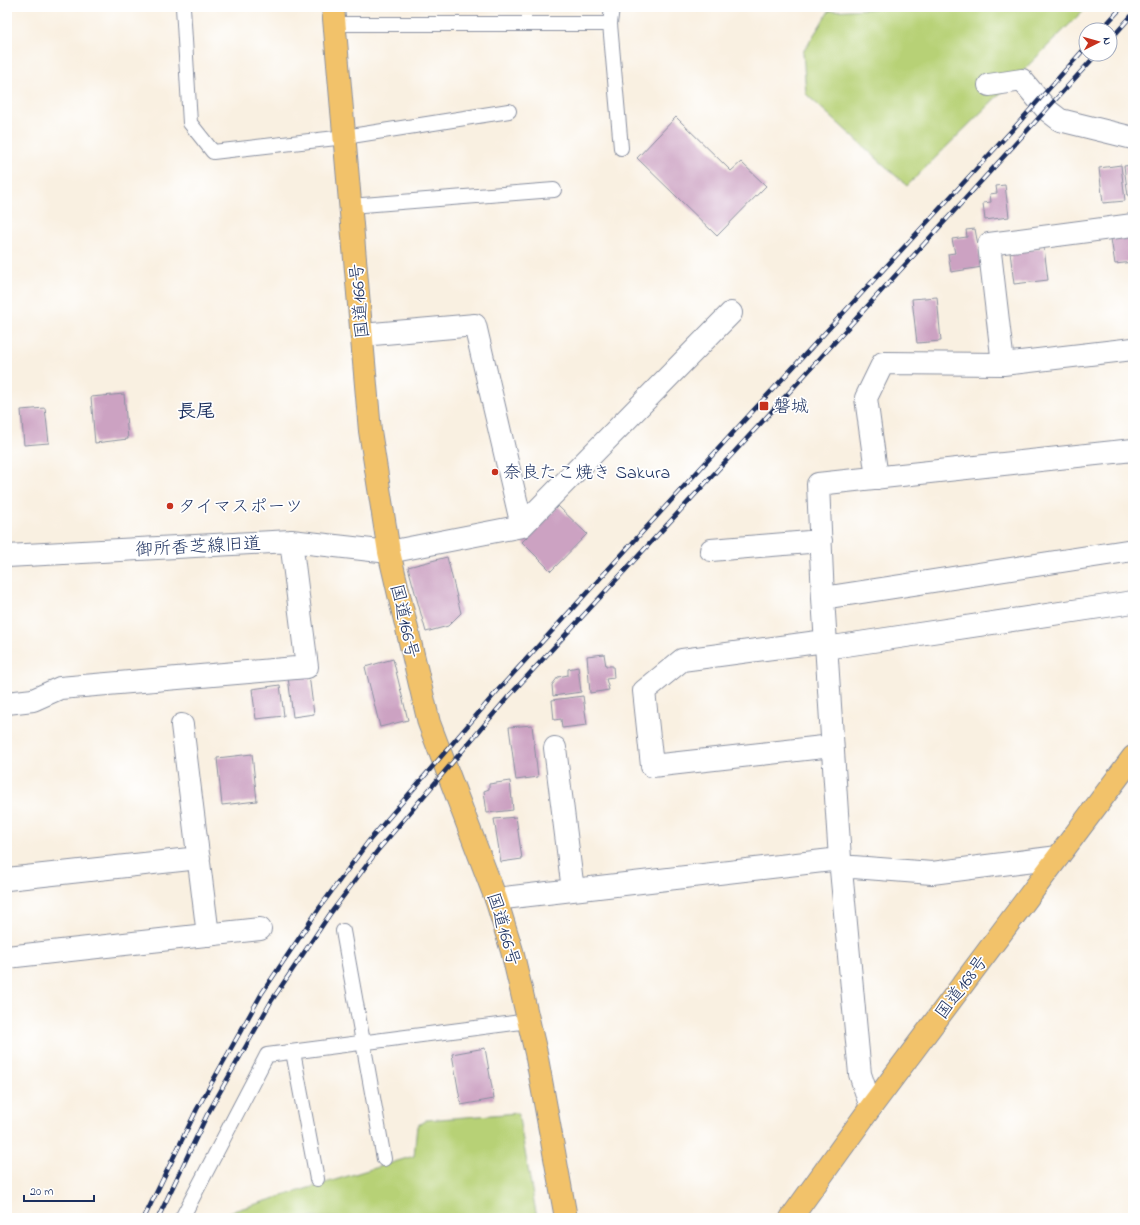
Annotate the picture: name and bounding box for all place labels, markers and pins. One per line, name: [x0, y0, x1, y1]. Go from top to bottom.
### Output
place label: 磐城: [773, 395, 809, 421]
marker: 磐城: [758, 400, 770, 412]
place label: 奈良たこ焼き Sakura: [503, 461, 670, 487]
marker: 奈良たこ焼き Sakura: [490, 467, 500, 477]
place label: タイマスポーツ: [178, 495, 303, 521]
marker: タイマスポーツ: [165, 501, 175, 511]

